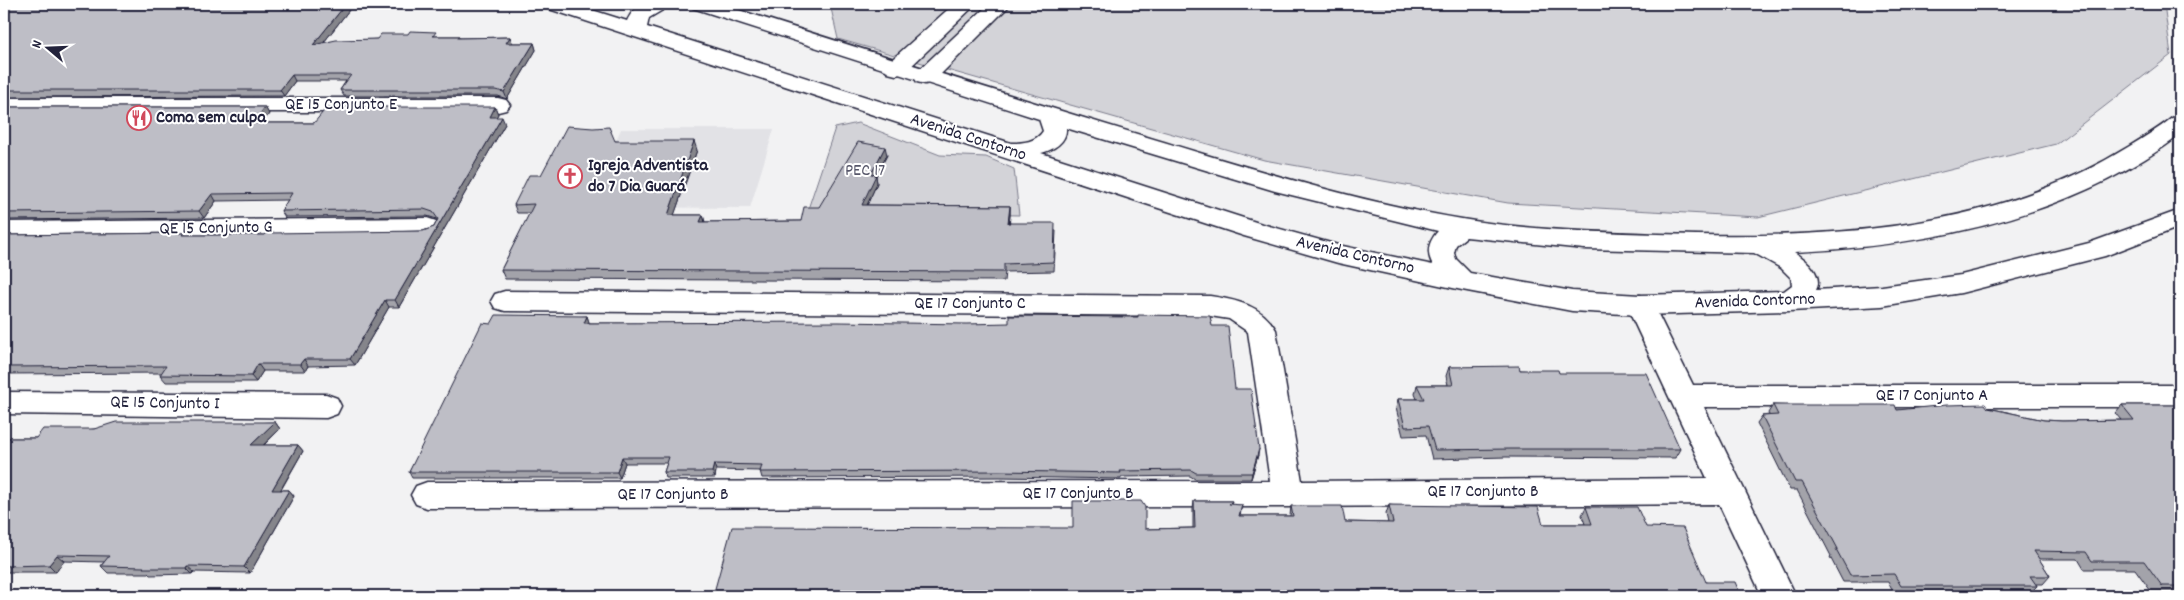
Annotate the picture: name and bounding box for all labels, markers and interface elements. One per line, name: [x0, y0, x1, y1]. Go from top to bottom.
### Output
north arrow: [22, 22, 72, 72]
text: N: [27, 38, 48, 51]
street label: QE 15 Conjunto E: [285, 93, 397, 118]
restaurant icon: Coma sem culpa: [126, 105, 152, 131]
place label: Coma sem culpa: [156, 106, 266, 131]
street label: Avenida Contorno: [907, 107, 1029, 169]
place label: Igreja Adventista do 7 Dia Guará: [588, 154, 709, 200]
park label: PEC 17: [845, 159, 885, 184]
church icon: Igreja Adventista do 7 Dia Guará: [557, 163, 583, 189]
street label: QE 15 Conjunto G: [159, 216, 273, 242]
street label: Avenida Contorno: [1293, 230, 1417, 282]
street label: Avenida Contorno: [1694, 287, 1816, 317]
street label: QE 17 Conjunto C: [914, 292, 1026, 317]
street label: QE 17 Conjunto A: [1876, 384, 1988, 409]
street label: QE 15 Conjunto I: [110, 391, 220, 417]
street label: QE 17 Conjunto B: [1427, 480, 1539, 505]
street label: QE 17 Conjunto B: [1022, 482, 1134, 507]
street label: QE 17 Conjunto B: [617, 483, 729, 508]

